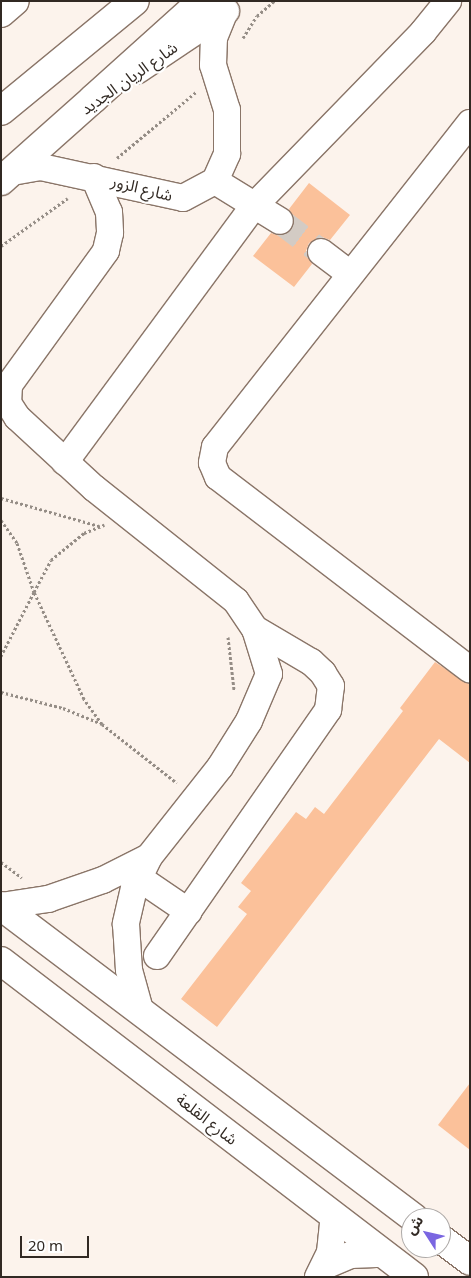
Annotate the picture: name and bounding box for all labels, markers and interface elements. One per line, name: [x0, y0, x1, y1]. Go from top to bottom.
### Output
street label: شارع الريان الجديد: [77, 38, 181, 118]
street label: شارع الزور: [109, 171, 175, 205]
street label: شارع القلعة: [173, 1089, 241, 1149]
north arrow: [401, 1208, 451, 1258]
text: ش: [401, 1211, 427, 1238]
scale bar: [22, 1226, 91, 1258]
text: 20 m: [28, 1235, 63, 1255]

